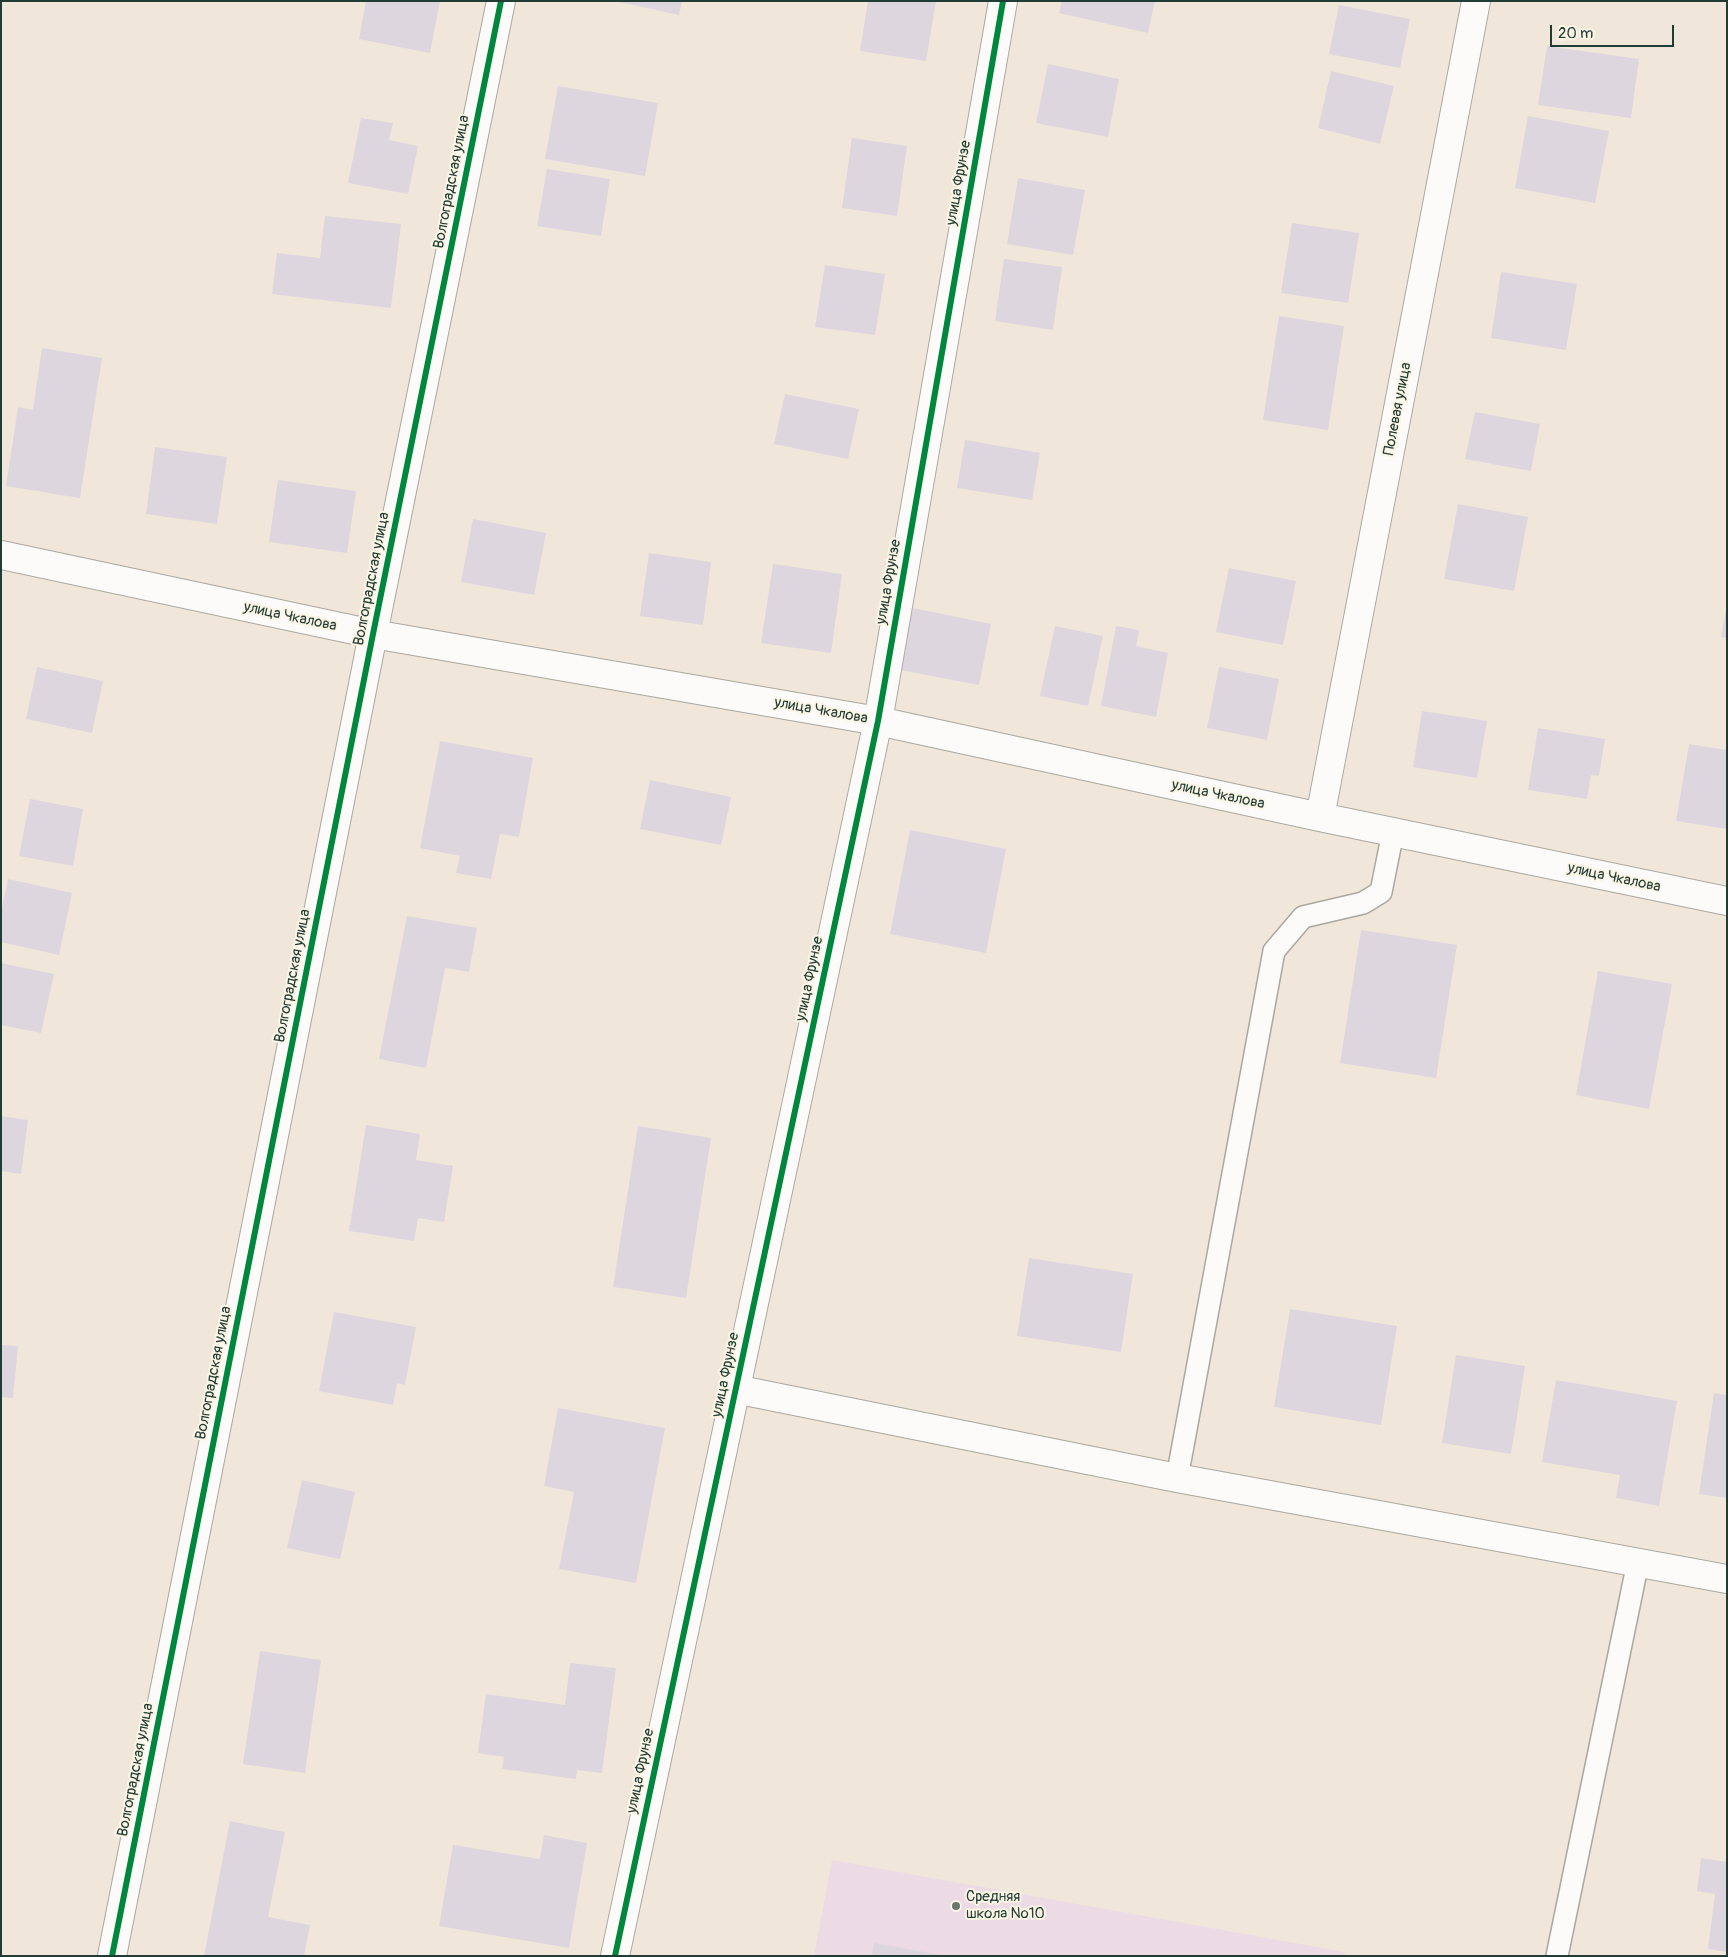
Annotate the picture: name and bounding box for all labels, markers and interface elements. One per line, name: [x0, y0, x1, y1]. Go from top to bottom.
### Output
scale bar: [1553, 15, 1677, 47]
text: 20 m: [1558, 24, 1593, 43]
street label: Волгоградская улица: [430, 114, 474, 250]
street label: улица Фрунзе: [943, 139, 975, 227]
street label: Полевая улица: [1380, 361, 1416, 457]
street label: Волгоградская улица: [350, 511, 394, 647]
street label: улица Фрунзе: [873, 538, 905, 626]
street label: улица Чкалова: [242, 598, 338, 636]
street label: улица Чкалова: [773, 694, 869, 728]
street label: улица Чкалова: [1170, 776, 1266, 814]
street label: улица Чкалова: [1566, 859, 1662, 897]
street label: Волгоградская улица: [271, 908, 315, 1044]
street label: улица Фрунзе: [792, 935, 828, 1023]
street label: Волгоградская улица: [192, 1305, 236, 1441]
street label: улица Фрунзе: [708, 1331, 744, 1419]
street label: Волгоградская улица: [114, 1702, 158, 1838]
street label: улица Фрунзе: [623, 1727, 659, 1815]
place label: Средняя школа №10: [966, 1888, 1045, 1923]
marker: Средняя школа №10: [950, 1900, 962, 1912]

